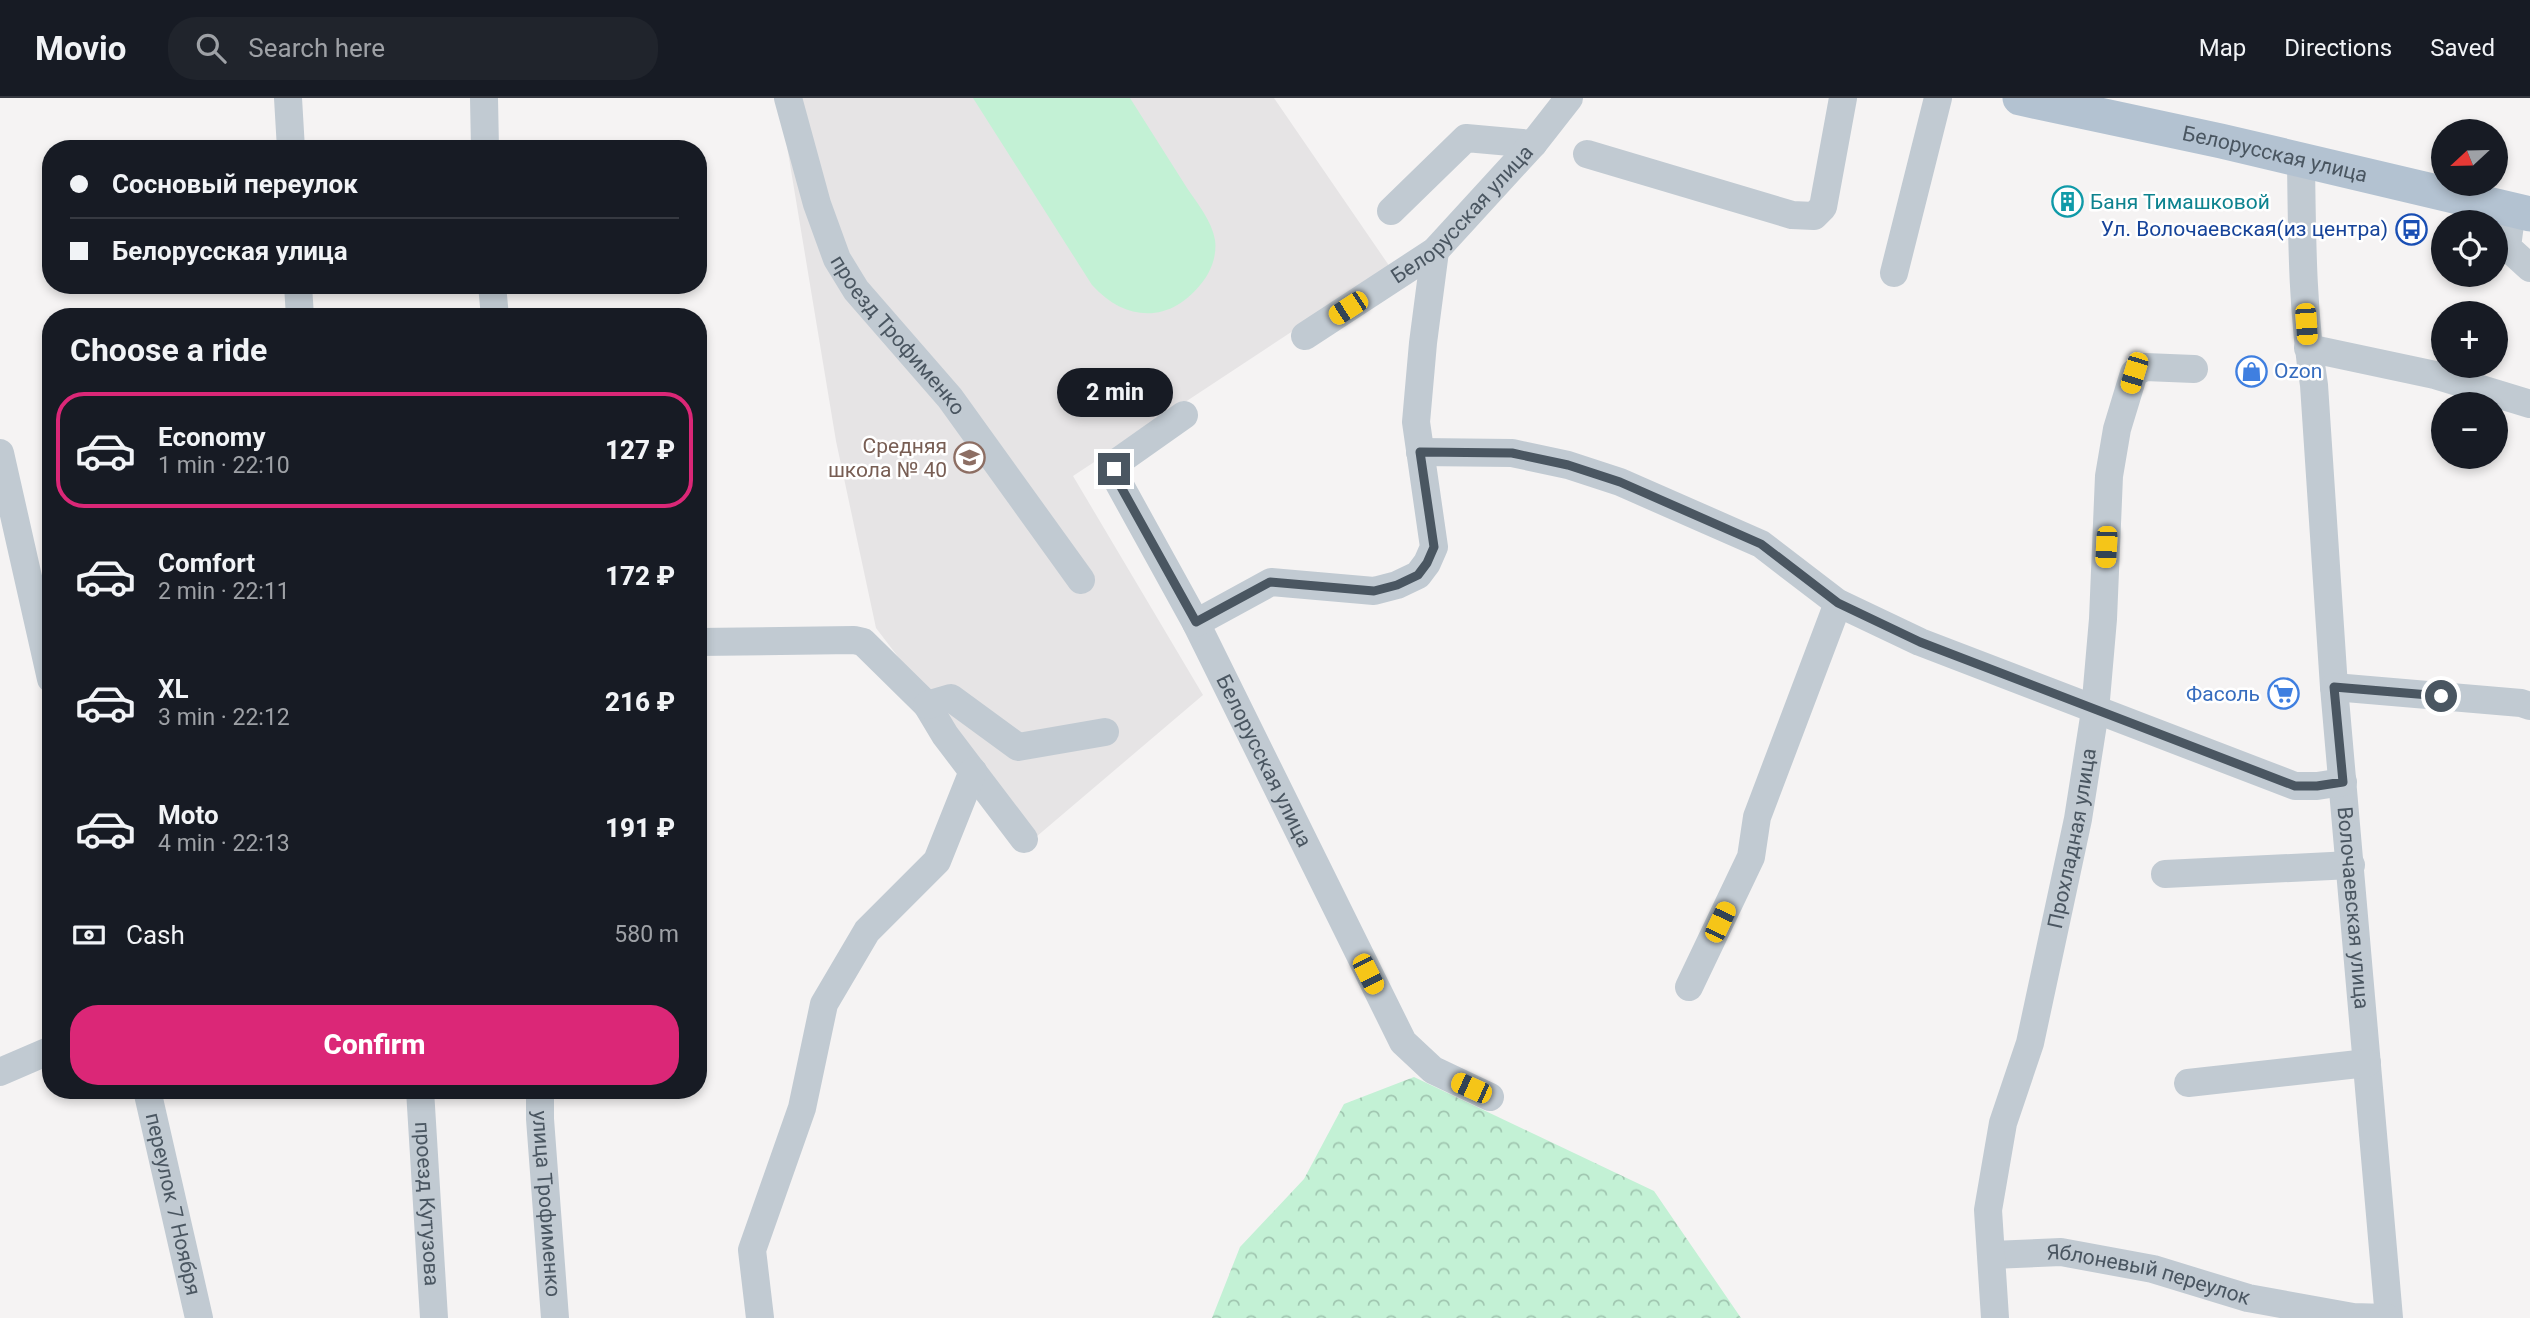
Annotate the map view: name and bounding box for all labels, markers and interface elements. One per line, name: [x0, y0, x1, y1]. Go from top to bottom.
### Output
search box: [168, 17, 658, 80]
text: Movio: [35, 29, 126, 68]
icon: search: [192, 29, 230, 67]
text: Search here: [248, 33, 385, 63]
text: Map: [2199, 34, 2246, 62]
text: Directions: [2284, 34, 2392, 62]
text: Saved: [2430, 34, 2495, 62]
north arrow: [2431, 119, 2508, 196]
map controls: [2431, 119, 2508, 469]
street label: Белорусская улица: [2180, 121, 2370, 187]
street label: Белорусская улица: [1387, 140, 1538, 288]
text: Сосновый переулок: [112, 169, 358, 199]
building icon: Баня Тимашковой: [2050, 185, 2084, 219]
place label: Баня Тимашковой: [2090, 190, 2270, 214]
button: locate: [2431, 210, 2508, 287]
bus stop icon: Ул. Волочаевская(из центра): [2394, 212, 2428, 246]
place label: Ул. Волочаевская(из центра): [2101, 217, 2388, 241]
text: Белорусская улица: [112, 236, 348, 266]
street label: проезд Трофименко: [826, 251, 970, 420]
car: [1325, 288, 1372, 328]
button: +: [2431, 301, 2508, 378]
car: [2295, 302, 2318, 346]
text: Choose a ride: [70, 331, 267, 369]
car: [2118, 350, 2151, 396]
shop icon: Ozon: [2234, 354, 2268, 388]
place label: Ozon: [2274, 359, 2322, 383]
callout: 2 min: [1056, 368, 1172, 416]
text: 2 min: [1086, 379, 1144, 406]
button: −: [2431, 392, 2508, 469]
icon: car: [74, 419, 137, 482]
text: Economy: [158, 422, 265, 452]
place label: Средняя школа № 40: [828, 434, 947, 482]
text: 127 ₽: [605, 435, 675, 465]
school or university icon: Средняя школа № 40: [953, 441, 987, 475]
text: 1 min · 22:10: [158, 452, 290, 479]
route end: [1098, 453, 1130, 485]
car: [2095, 525, 2118, 569]
icon: car: [74, 545, 137, 608]
text: Comfort: [158, 548, 255, 578]
text: 172 ₽: [605, 561, 675, 591]
text: 2 min · 22:11: [158, 578, 290, 605]
icon: car: [74, 671, 137, 734]
street label: Белорусская улица: [1211, 671, 1317, 851]
text: XL: [158, 674, 189, 704]
supermarket icon: Фасоль: [2266, 677, 2300, 711]
route start: [2425, 680, 2457, 712]
place label: Фасоль: [2186, 682, 2260, 706]
text: 216 ₽: [605, 687, 675, 717]
text: 3 min · 22:12: [158, 704, 290, 731]
street label: Прохладная улица: [2043, 746, 2101, 931]
icon: car: [74, 797, 137, 860]
text: Moto: [158, 800, 219, 830]
street label: Волочаевская улица: [2332, 806, 2374, 1010]
text: 191 ₽: [605, 813, 675, 843]
text: 4 min · 22:13: [158, 830, 290, 857]
car: [1702, 899, 1739, 945]
icon: cash: [70, 916, 108, 954]
text: Cash: [126, 920, 185, 950]
text: 580 m: [614, 921, 679, 948]
car: [1350, 951, 1387, 997]
button: Confirm: [70, 1005, 679, 1085]
car: [1448, 1070, 1495, 1106]
street label: переулок 7 Ноября: [141, 1110, 205, 1298]
street label: улица Трофименко: [528, 1110, 565, 1298]
street label: проезд Кутузова: [410, 1121, 444, 1287]
street label: Яблоневый переулок: [2046, 1240, 2254, 1310]

